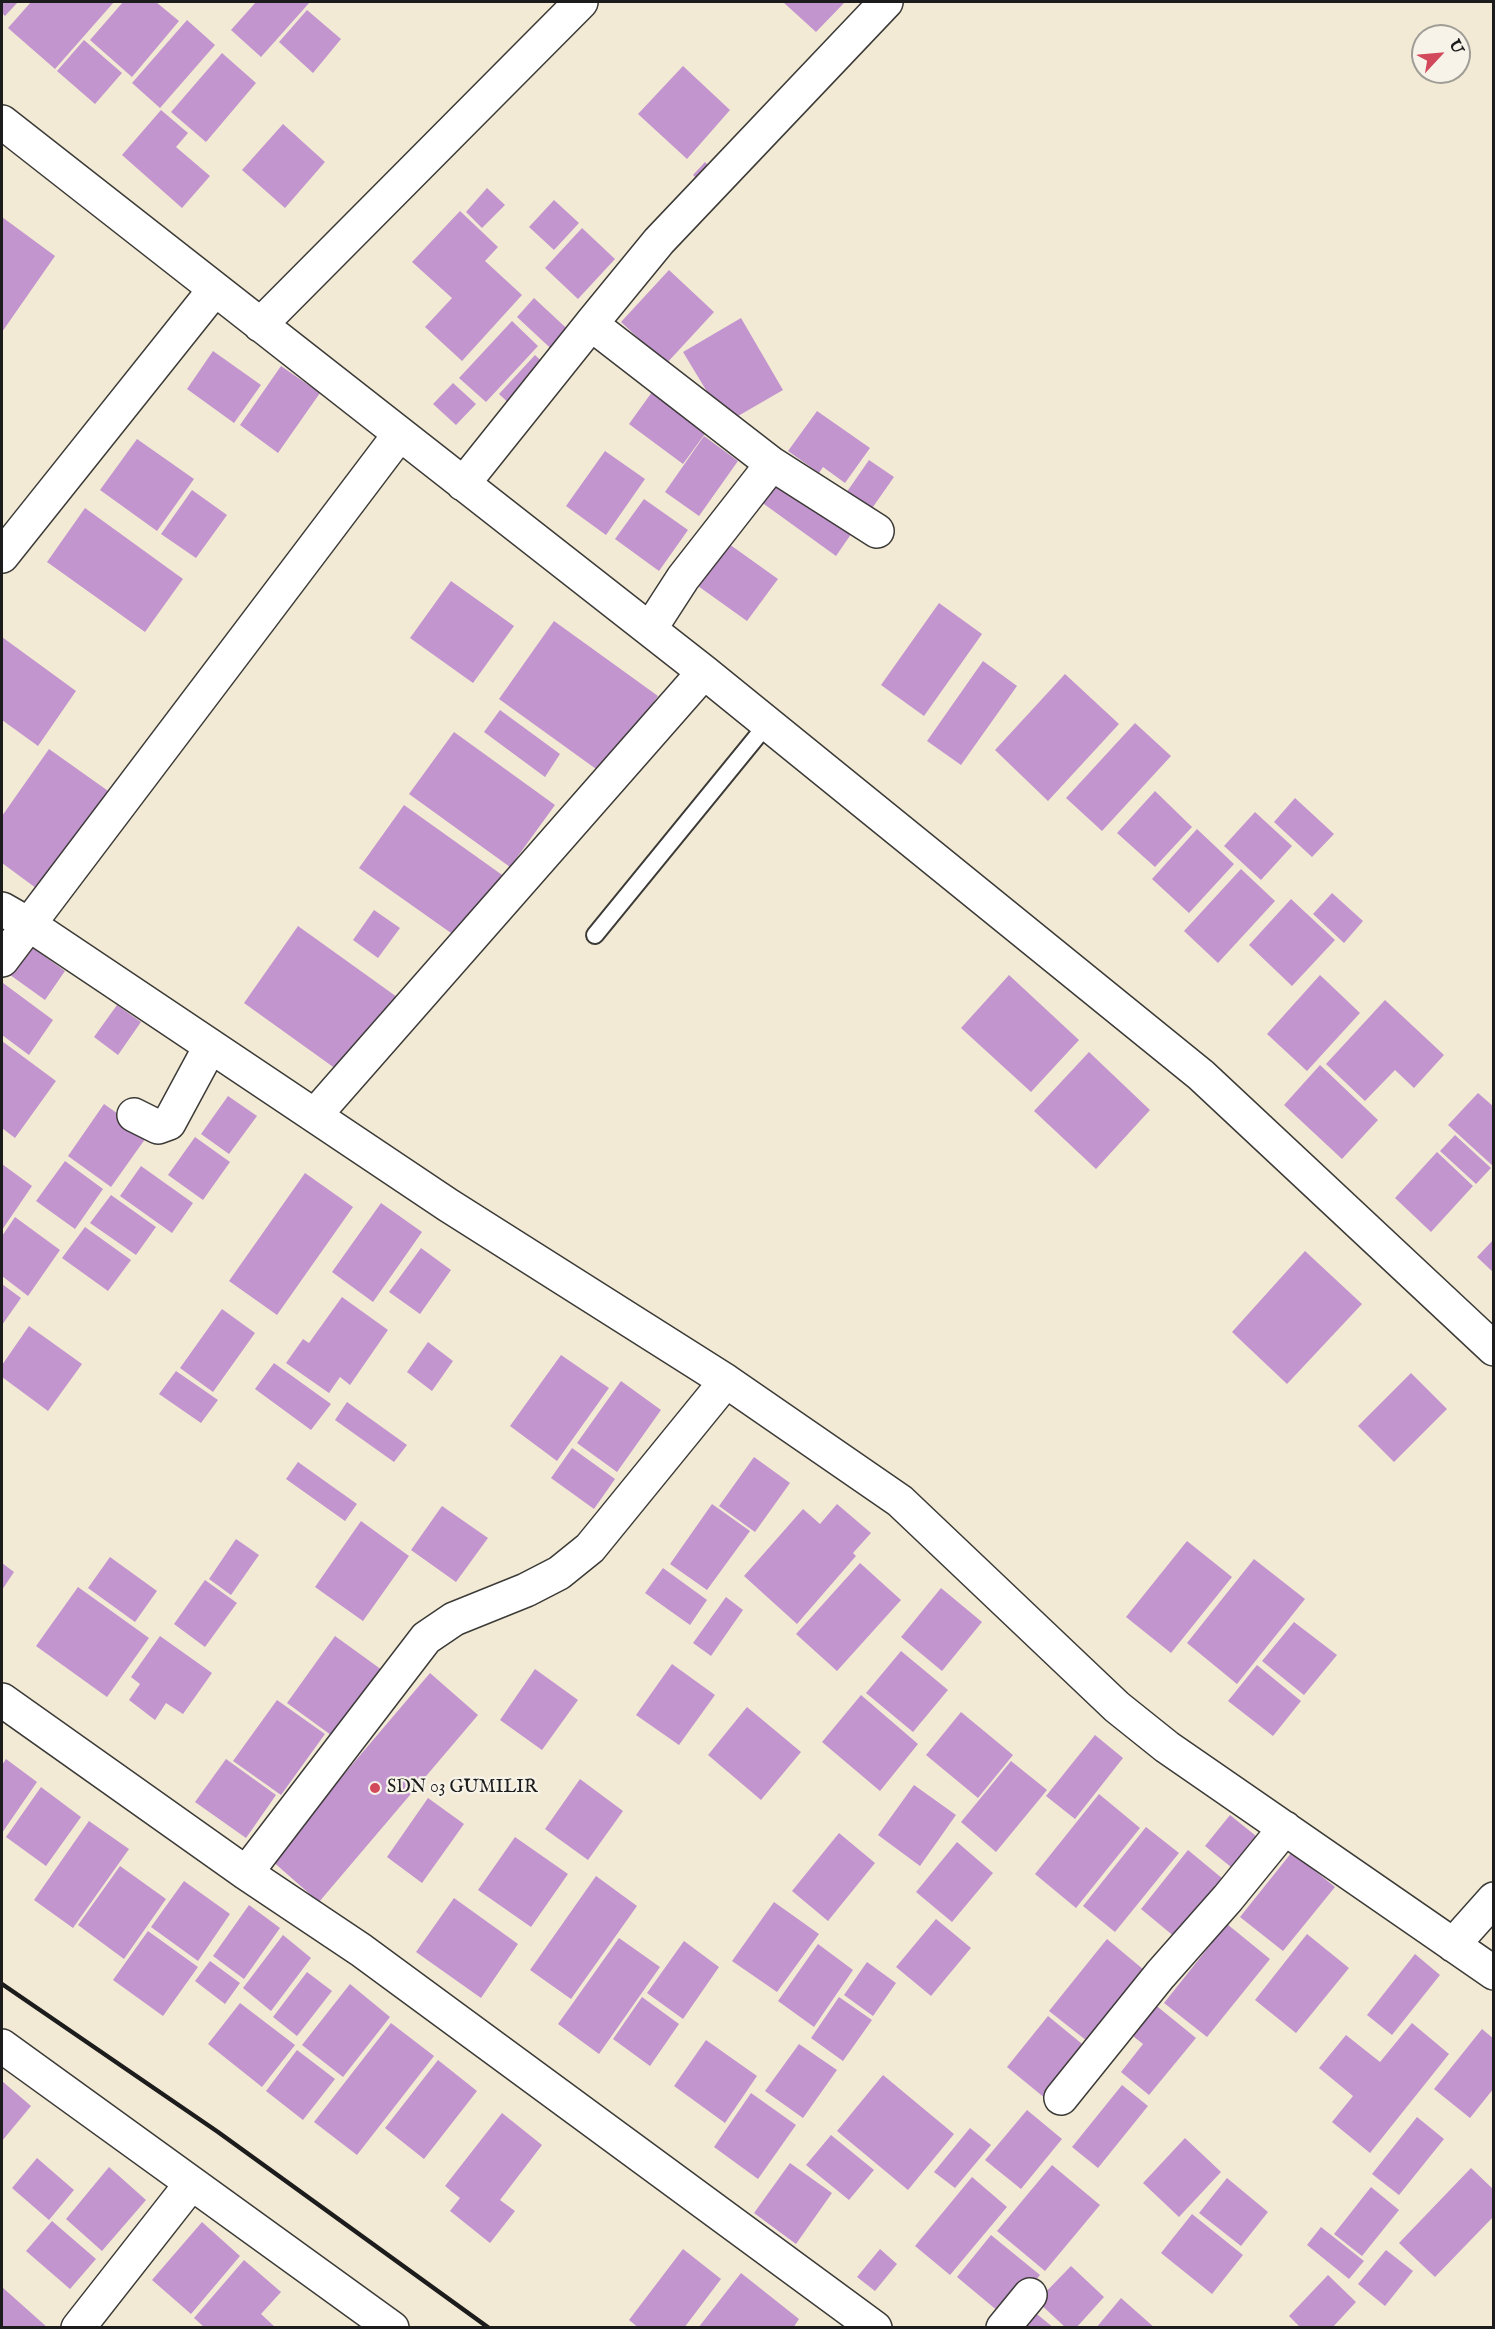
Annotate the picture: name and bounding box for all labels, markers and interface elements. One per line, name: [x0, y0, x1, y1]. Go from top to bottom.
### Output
north arrow: [1411, 24, 1471, 84]
text: U: [1443, 37, 1467, 57]
place label: SDN 03 GUMILIR: [387, 1777, 538, 1799]
marker: SDN 03 GUMILIR: [368, 1781, 382, 1795]

